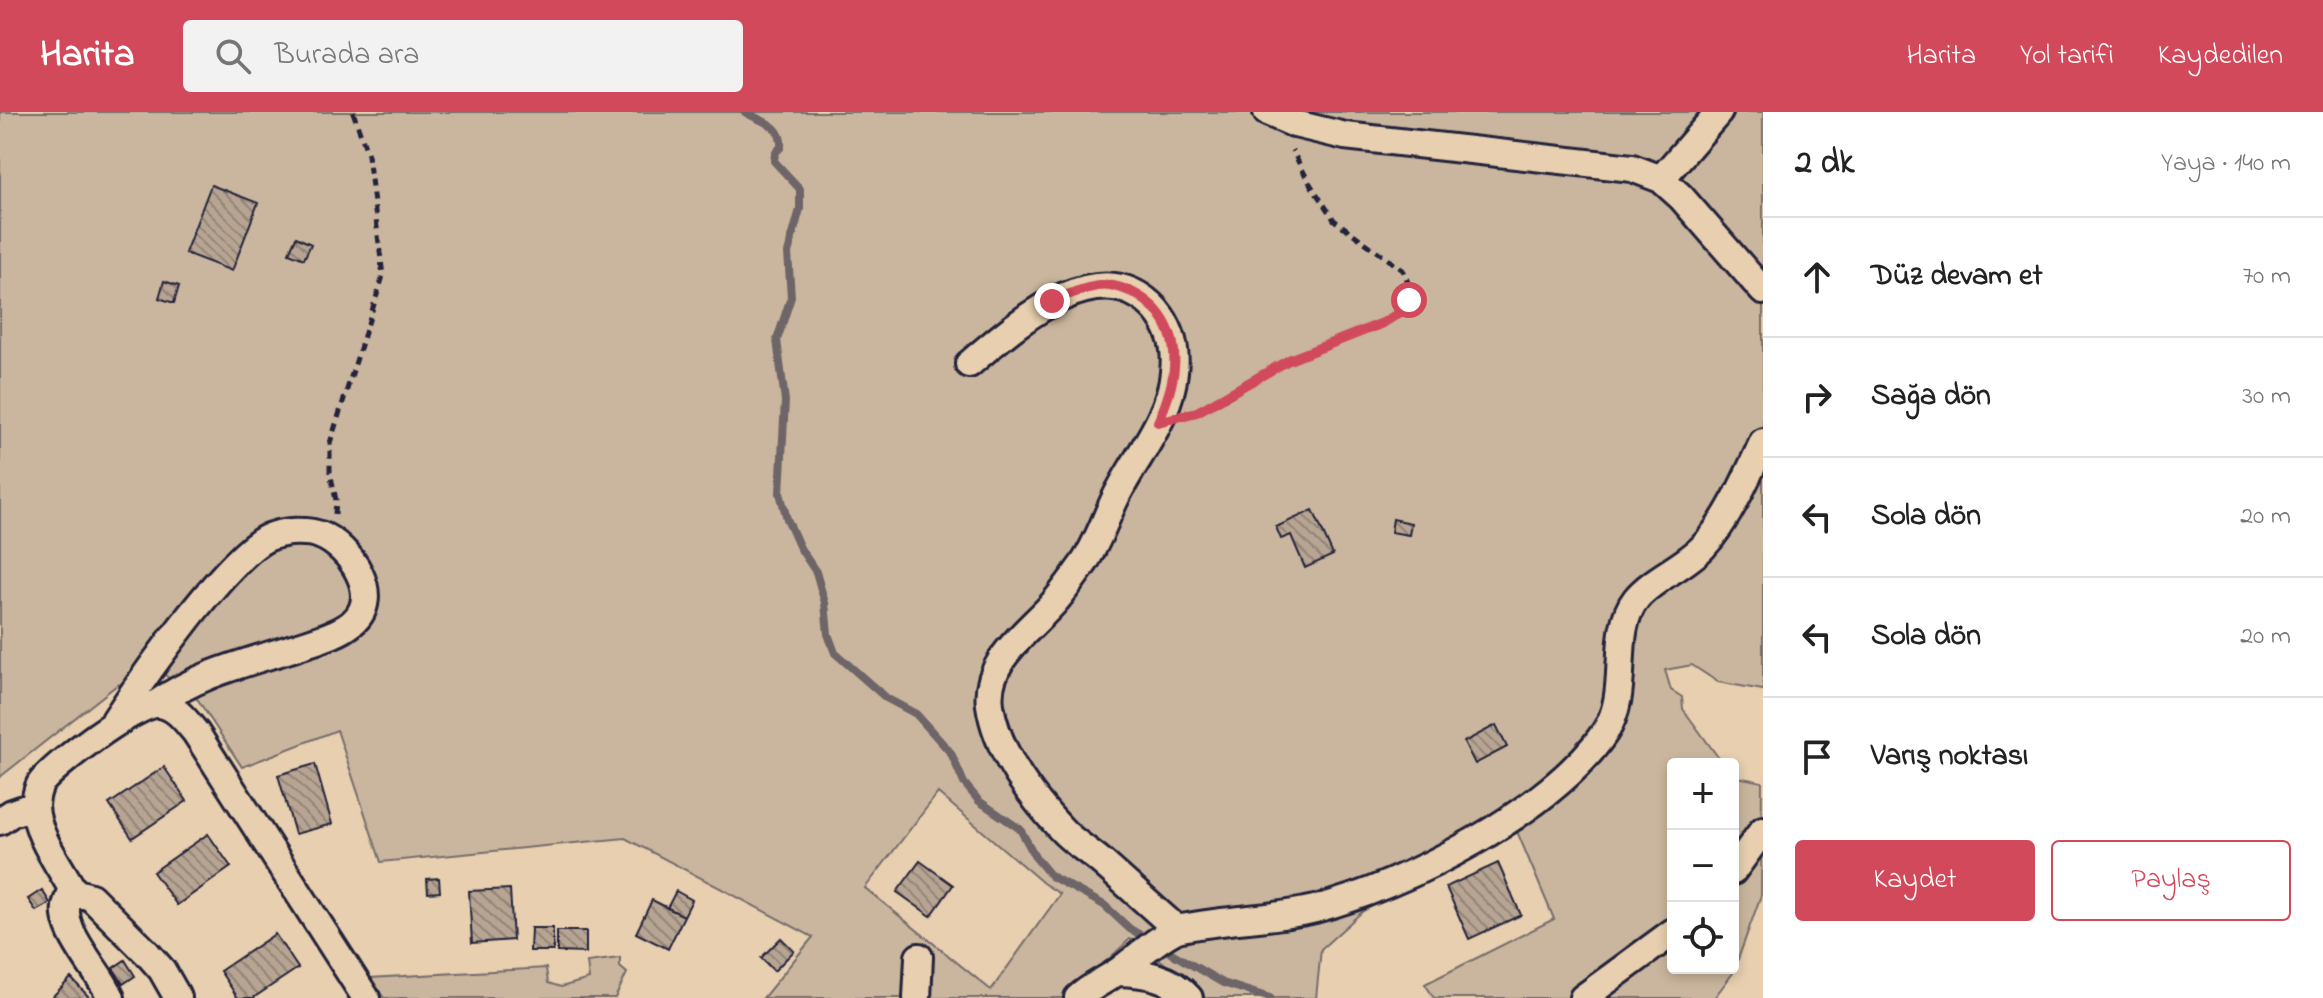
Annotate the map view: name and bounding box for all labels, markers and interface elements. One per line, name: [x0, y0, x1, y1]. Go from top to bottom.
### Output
search box: [183, 20, 743, 92]
text: Harita: [40, 28, 135, 84]
icon: search: [211, 34, 255, 78]
text: Burada ara: [275, 34, 420, 78]
text: Harita: [1906, 36, 1976, 77]
text: Yol tarifi: [2020, 36, 2114, 77]
text: Kaydedilen: [2158, 36, 2283, 77]
text: 2 dk: [1795, 139, 1854, 189]
text: Yaya · 140 m: [2161, 145, 2291, 183]
icon: ahead: [1795, 255, 1839, 299]
text: Düz devam et: [1871, 255, 2043, 299]
text: 70 m: [2242, 258, 2291, 296]
route start: [1391, 282, 1427, 318]
route end: [1034, 283, 1070, 319]
icon: right: [1795, 375, 1839, 419]
text: Sağa dön: [1871, 375, 1991, 419]
text: 30 m: [2242, 378, 2291, 416]
icon: left: [1795, 495, 1839, 539]
text: Sola dön: [1871, 495, 1981, 539]
text: 20 m: [2240, 498, 2291, 536]
icon: left: [1795, 615, 1839, 659]
text: Sola dön: [1871, 615, 1981, 659]
text: 20 m: [2240, 618, 2291, 656]
icon: arrive: [1795, 735, 1839, 779]
text: Varış noktası: [1871, 735, 2028, 779]
map controls: [1667, 758, 1739, 974]
button: +: [1667, 758, 1739, 830]
button: −: [1667, 830, 1739, 902]
button: Kaydet: [1795, 840, 2035, 921]
button: Paylaş: [2051, 840, 2291, 921]
button: locate: [1667, 902, 1739, 974]

